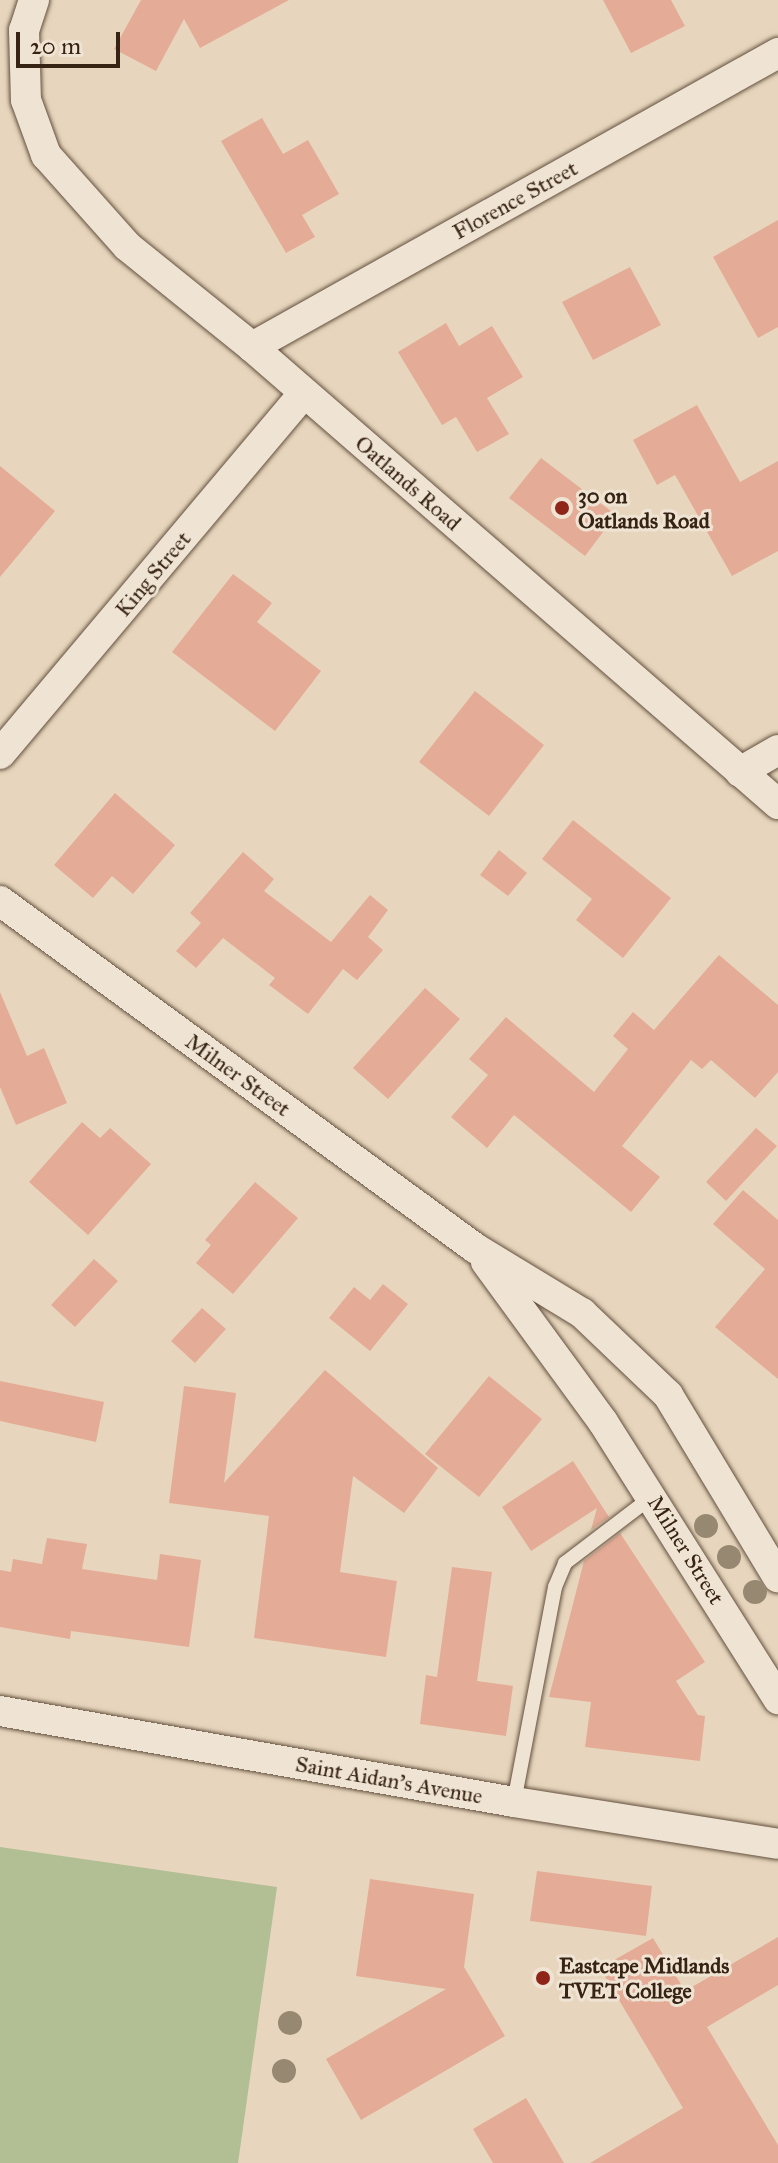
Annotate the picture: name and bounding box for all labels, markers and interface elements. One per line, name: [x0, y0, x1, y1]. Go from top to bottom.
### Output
scale bar: [20, 16, 124, 66]
text: 20 m: [30, 31, 81, 61]
street label: Florence Street: [448, 155, 582, 245]
street label: Oatlands Road: [350, 430, 466, 536]
place label: 30 on Oatlands Road: [578, 482, 710, 534]
marker: 30 on Oatlands Road: [553, 499, 571, 517]
street label: King Street: [110, 526, 196, 622]
street label: Milner Street: [180, 1028, 296, 1122]
street label: Milner Street: [642, 1491, 730, 1609]
street label: Saint Aidan's Avenue: [293, 1751, 485, 1809]
place label: Eastcape Midlands TVET College: [559, 1952, 729, 2004]
marker: Eastcape Midlands TVET College: [534, 1969, 552, 1987]

